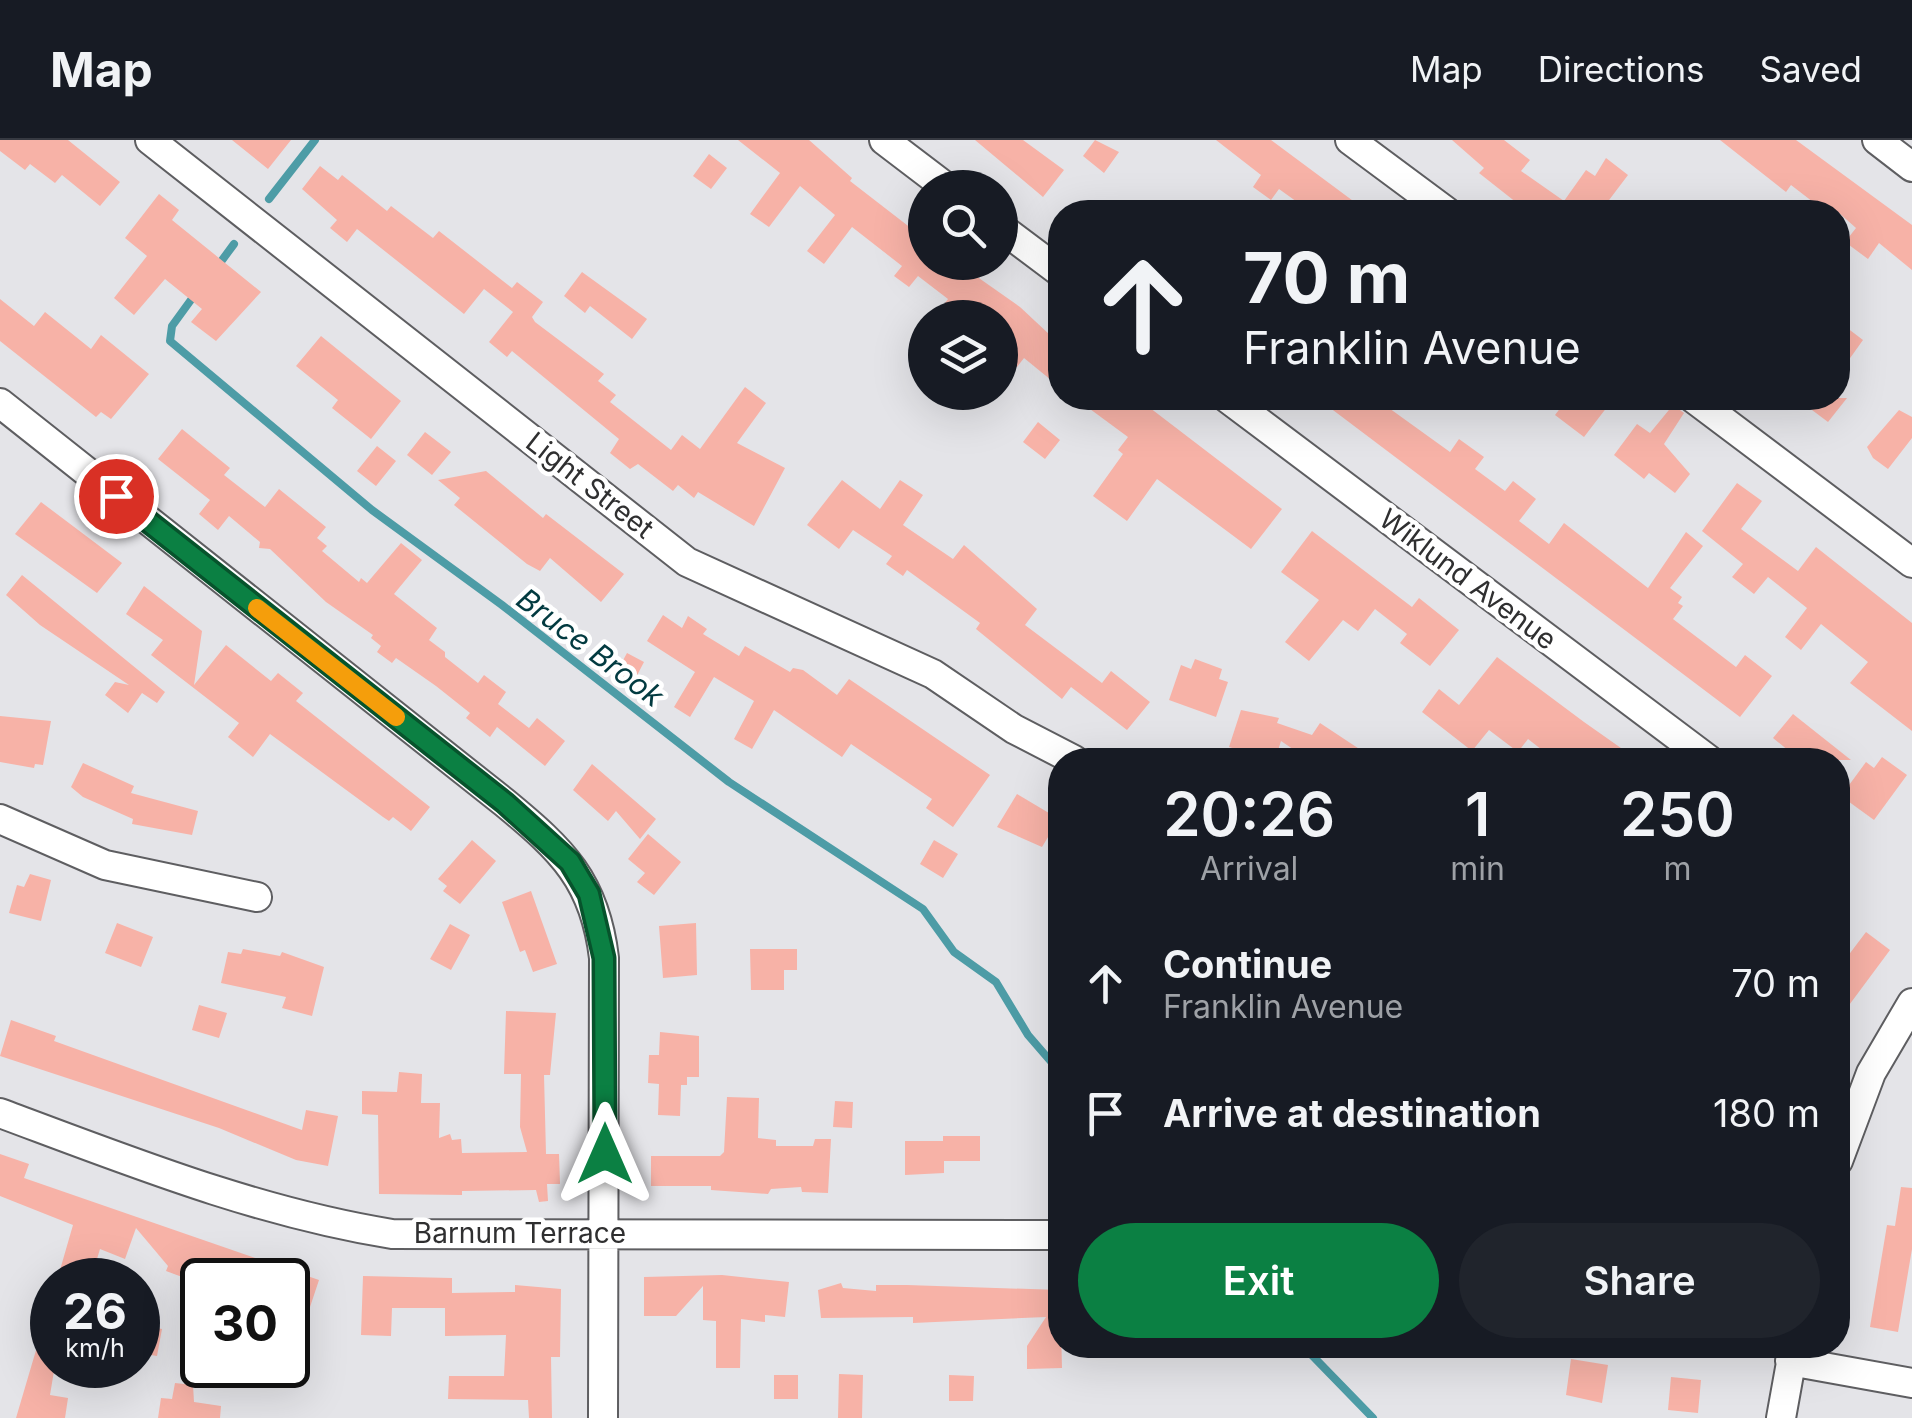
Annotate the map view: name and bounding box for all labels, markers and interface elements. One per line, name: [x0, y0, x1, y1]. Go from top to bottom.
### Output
text: Map: [50, 40, 153, 99]
text: Map: [1410, 48, 1483, 90]
text: Directions: [1538, 48, 1705, 90]
text: Saved: [1760, 48, 1862, 90]
map controls: [908, 170, 1018, 410]
button: search: [908, 170, 1018, 280]
text: 70 m: [1243, 235, 1410, 320]
icon: ahead: [1078, 240, 1208, 370]
button: layers: [908, 300, 1018, 410]
text: Franklin Avenue: [1243, 320, 1581, 375]
street label: Light Street: [519, 425, 661, 545]
pin: [74, 454, 159, 539]
icon: arrive: [89, 469, 144, 524]
street label: Wiklund Avenue: [1373, 501, 1563, 657]
water label: Bruce Brook: [510, 580, 672, 714]
text: 20:26: [1163, 778, 1335, 850]
text: 1: [1465, 778, 1490, 850]
text: 250: [1620, 778, 1735, 850]
text: Arrival: [1200, 849, 1298, 888]
text: min: [1450, 849, 1505, 888]
text: m: [1663, 849, 1691, 888]
text: Continue: [1163, 941, 1332, 987]
icon: ahead: [1078, 956, 1133, 1011]
text: 70 m: [1731, 960, 1820, 1006]
text: Franklin Avenue: [1163, 987, 1403, 1026]
icon: arrive: [1078, 1086, 1133, 1141]
text: Arrive at destination: [1163, 1090, 1541, 1136]
text: 180 m: [1713, 1090, 1820, 1136]
position arrow: [553, 1102, 657, 1206]
street label: Barnum Terrace: [414, 1216, 626, 1250]
button: Exit: [1078, 1223, 1439, 1338]
button: Share: [1459, 1223, 1820, 1338]
speed limit sign: 30: [180, 1258, 310, 1388]
text: 26: [63, 1281, 127, 1341]
text: km/h: [65, 1333, 125, 1363]

